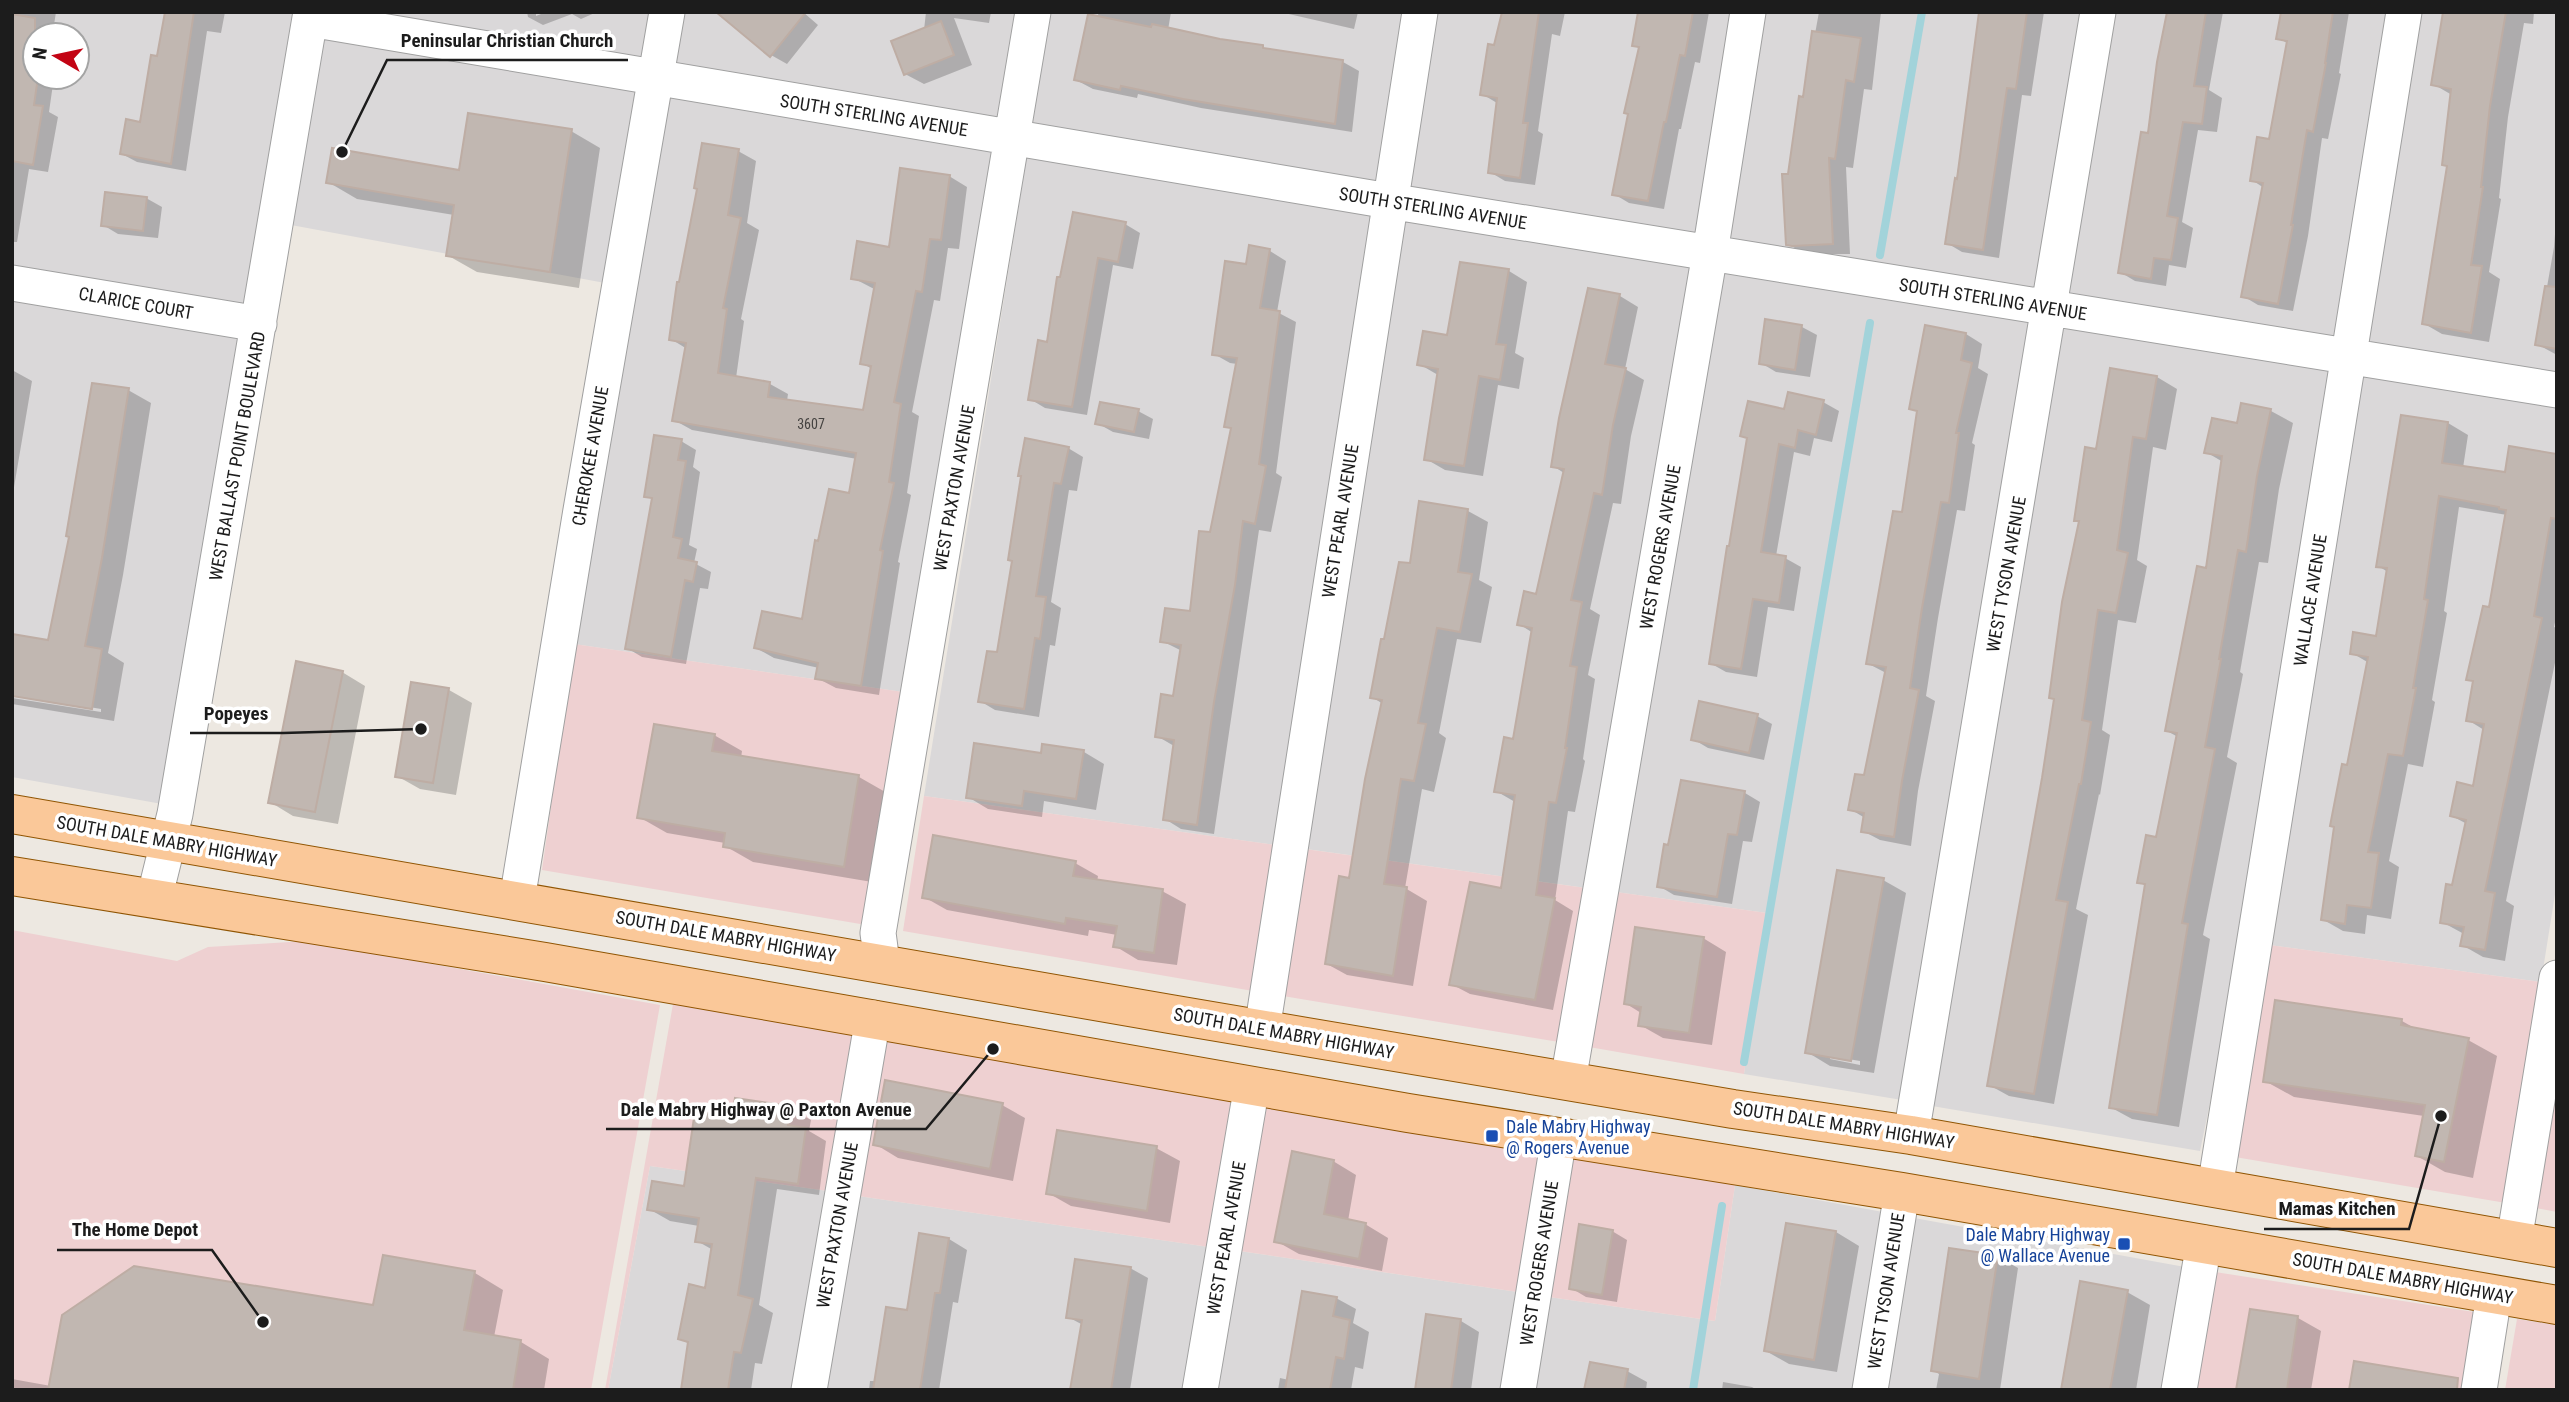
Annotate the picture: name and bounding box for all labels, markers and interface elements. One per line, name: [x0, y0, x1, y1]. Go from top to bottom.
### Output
callout: Peninsular Christian Church: [387, 20, 628, 60]
north arrow: [21, 21, 91, 91]
text: Peninsular Christian Church: [401, 29, 613, 52]
text: N: [27, 46, 52, 61]
street label: SOUTH STERLING AVENUE: [779, 90, 970, 140]
street label: SOUTH STERLING AVENUE: [1338, 183, 1529, 233]
street label: SOUTH STERLING AVENUE: [1898, 274, 2089, 324]
street label: CLARICE COURT: [77, 283, 195, 323]
street label: WEST BALLAST POINT BOULEVARD: [205, 330, 269, 582]
street label: CHEROKEE AVENUE: [567, 385, 613, 527]
street label: WEST PAXTON AVENUE: [929, 403, 979, 573]
house number: 3607: [797, 416, 825, 432]
street label: WEST PEARL AVENUE: [1317, 442, 1363, 599]
street label: WEST ROGERS AVENUE: [1635, 463, 1685, 631]
street label: WEST TYSON AVENUE: [1982, 494, 2030, 654]
street label: WALLACE AVENUE: [2289, 532, 2331, 668]
callout: Popeyes: [190, 693, 283, 733]
text: Popeyes: [204, 702, 268, 725]
street label: SOUTH DALE MABRY HIGHWAY: [55, 811, 279, 871]
street label: SOUTH DALE MABRY HIGHWAY: [614, 906, 838, 966]
street label: SOUTH DALE MABRY HIGHWAY: [1172, 1003, 1396, 1063]
callout: Dale Mabry Highway @ Paxton Avenue: [606, 1089, 926, 1129]
street label: SOUTH DALE MABRY HIGHWAY: [1732, 1097, 1957, 1153]
text: Dale Mabry Highway @ Paxton Avenue: [620, 1098, 912, 1121]
place label: Dale Mabry Highway @ Rogers Avenue: [1506, 1116, 1651, 1158]
marker: Dale Mabry Highway @ Rogers Avenue: [1484, 1128, 1500, 1144]
street label: WEST PAXTON AVENUE: [812, 1140, 862, 1310]
street label: WEST PEARL AVENUE: [1202, 1160, 1250, 1316]
street label: WEST ROGERS AVENUE: [1516, 1179, 1562, 1347]
callout: Mamas Kitchen: [2264, 1189, 2409, 1229]
text: Mamas Kitchen: [2278, 1197, 2396, 1220]
callout: The Home Depot: [57, 1210, 212, 1250]
street label: WEST TYSON AVENUE: [1863, 1211, 1909, 1371]
text: The Home Depot: [72, 1218, 198, 1241]
place label: Dale Mabry Highway @ Wallace Avenue: [1965, 1224, 2110, 1266]
marker: Dale Mabry Highway @ Wallace Avenue: [2116, 1236, 2132, 1252]
street label: SOUTH DALE MABRY HIGHWAY: [2291, 1248, 2515, 1308]

